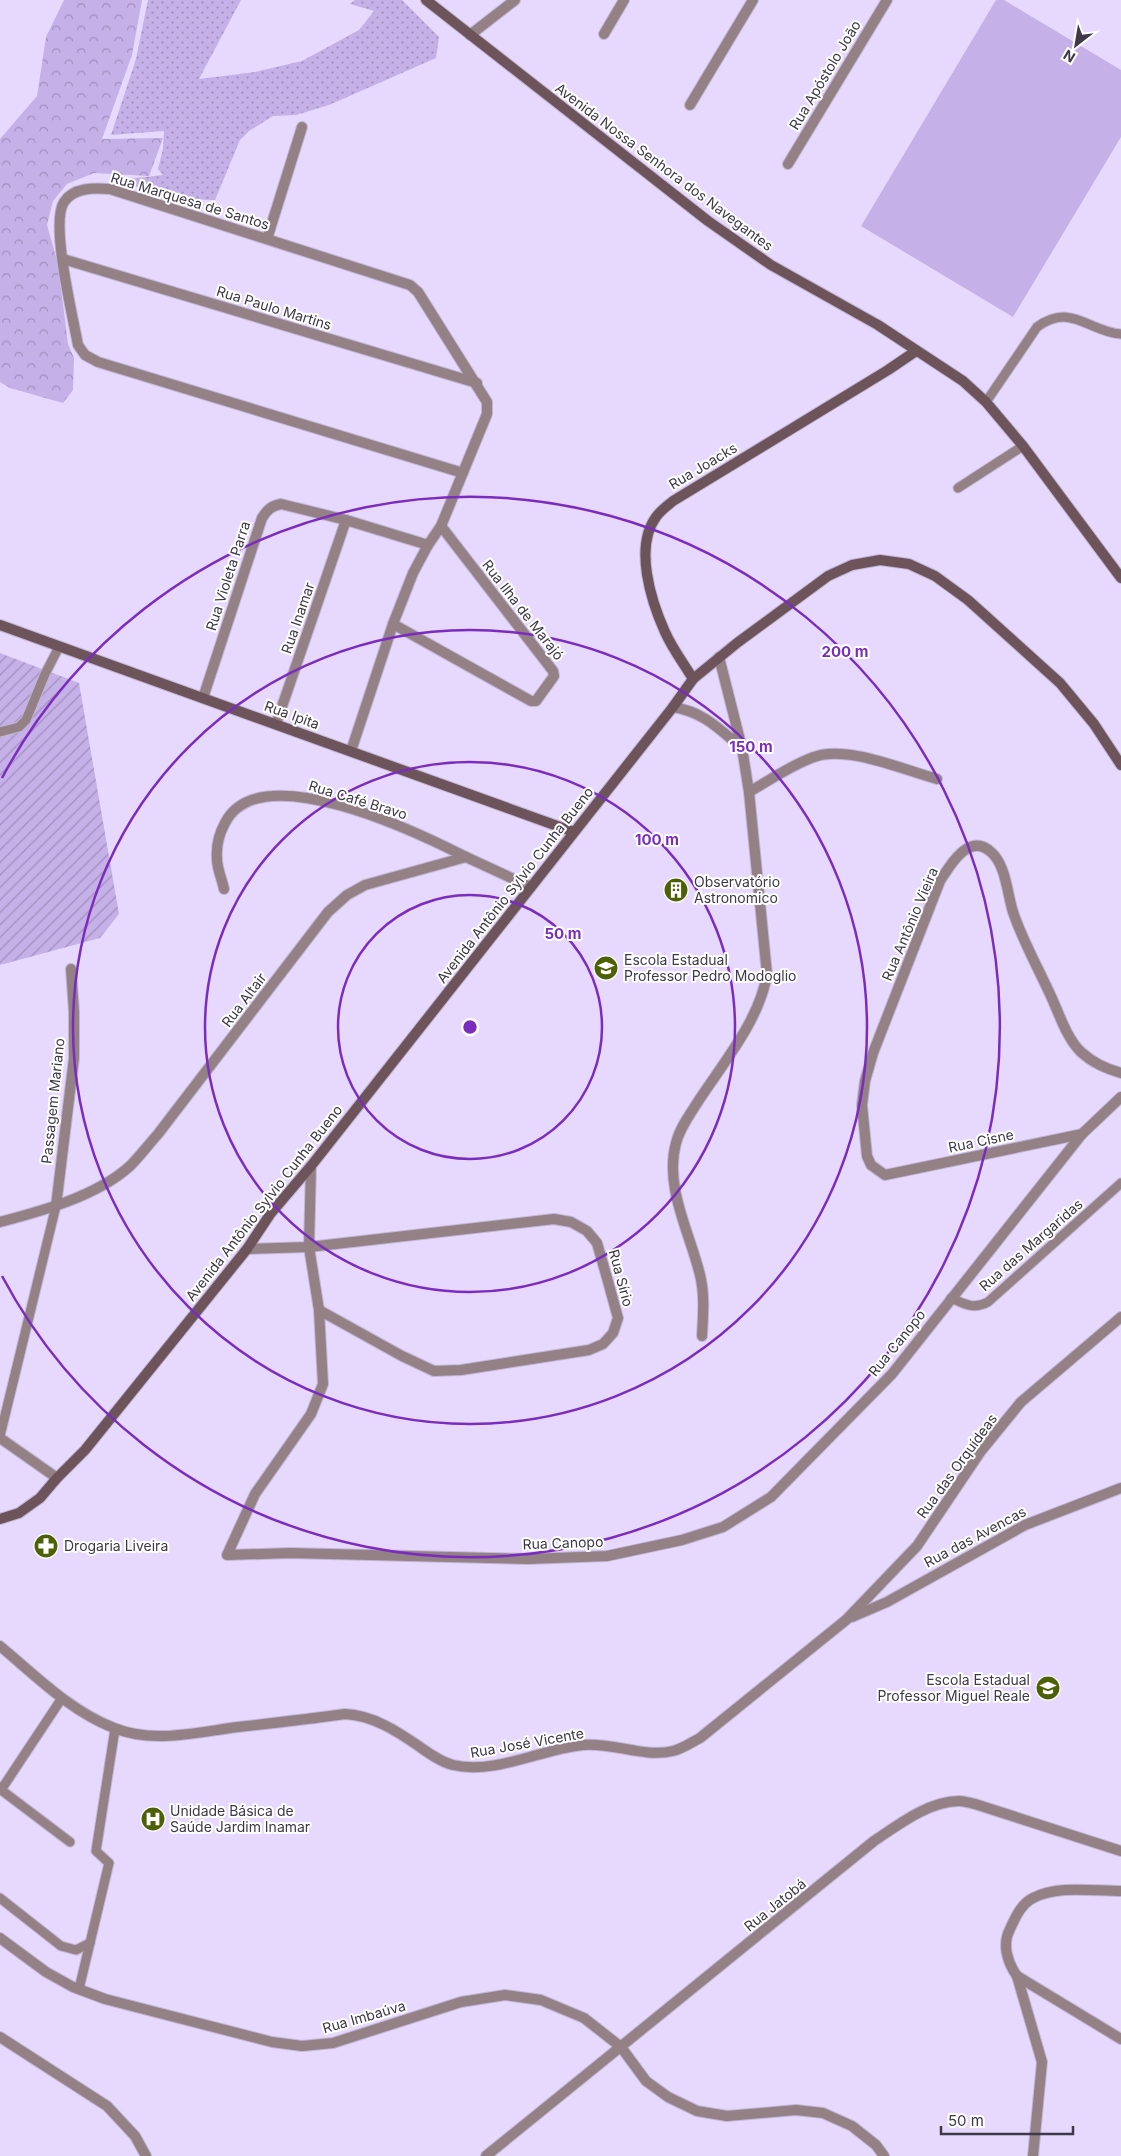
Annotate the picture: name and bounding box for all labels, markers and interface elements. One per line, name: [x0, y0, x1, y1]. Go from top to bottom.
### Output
street label: Rua Apóstolo João: [785, 17, 864, 132]
north arrow: [1051, 20, 1101, 70]
text: N: [1060, 47, 1078, 67]
street label: Avenida Nossa Senhora dos Navegantes: [552, 79, 776, 254]
street label: Rua Marquesa de Santos: [109, 168, 271, 233]
street label: Rua Paulo Martins: [215, 282, 334, 333]
street label: Rua Joacks: [666, 439, 740, 493]
street label: Rua Violeta Parra: [202, 519, 253, 633]
street label: Rua Ilha de Marajó: [479, 556, 568, 663]
street label: Rua Inamar: [277, 580, 318, 656]
text: 200 m: [822, 642, 868, 661]
street label: Rua Ipita: [262, 697, 322, 732]
text: 150 m: [729, 737, 773, 756]
street label: Rua Café Bravo: [307, 776, 409, 823]
street label: Avenida Antônio Sylvio Cunha Bueno: [433, 783, 597, 986]
text: 100 m: [635, 830, 679, 849]
street label: Rua Antônio Vieira: [878, 865, 941, 983]
place label: Observatório Astronomico: [694, 873, 780, 906]
building icon: Observatório Astronomico: [663, 877, 689, 903]
text: 50 m: [545, 924, 581, 943]
place label: Escola Estadual Professor Pedro Modoglio: [624, 951, 796, 984]
school or university icon: Escola Estadual Professor Pedro Modoglio: [593, 955, 619, 981]
street label: Rua Altair: [218, 969, 270, 1030]
centre of rings: [461, 1018, 479, 1036]
street label: Passagem Mariano: [37, 1037, 68, 1165]
street label: Avenida Antônio Sylvio Cunha Bueno: [182, 1101, 346, 1304]
street label: Rua Cisne: [947, 1125, 1015, 1156]
street label: Rua das Margaridas: [975, 1195, 1086, 1294]
street label: Rua Sírio: [606, 1247, 637, 1308]
street label: Rua Canopo: [865, 1306, 929, 1379]
street label: Rua das Orquídeas: [913, 1410, 1000, 1521]
street label: Rua das Avencas: [921, 1503, 1029, 1571]
pharmacy icon: Drogaria Liveira: [33, 1533, 59, 1559]
street label: Rua Canopo: [522, 1533, 604, 1552]
place label: Drogaria Liveira: [64, 1537, 168, 1554]
place label: Escola Estadual Professor Miguel Reale: [877, 1671, 1030, 1704]
school or university icon: Escola Estadual Professor Miguel Reale: [1035, 1675, 1061, 1701]
street label: Rua José Vicente: [469, 1724, 585, 1761]
place label: Unidade Básica de Saúde Jardim Inamar: [170, 1802, 310, 1835]
hospital icon: Unidade Básica de Saúde Jardim Inamar: [140, 1806, 166, 1832]
street label: Rua Jatobá: [740, 1875, 809, 1935]
street label: Rua Imbaúva: [320, 1997, 407, 2036]
scale bar: [941, 2104, 1074, 2136]
text: 50 m: [948, 2111, 984, 2130]

